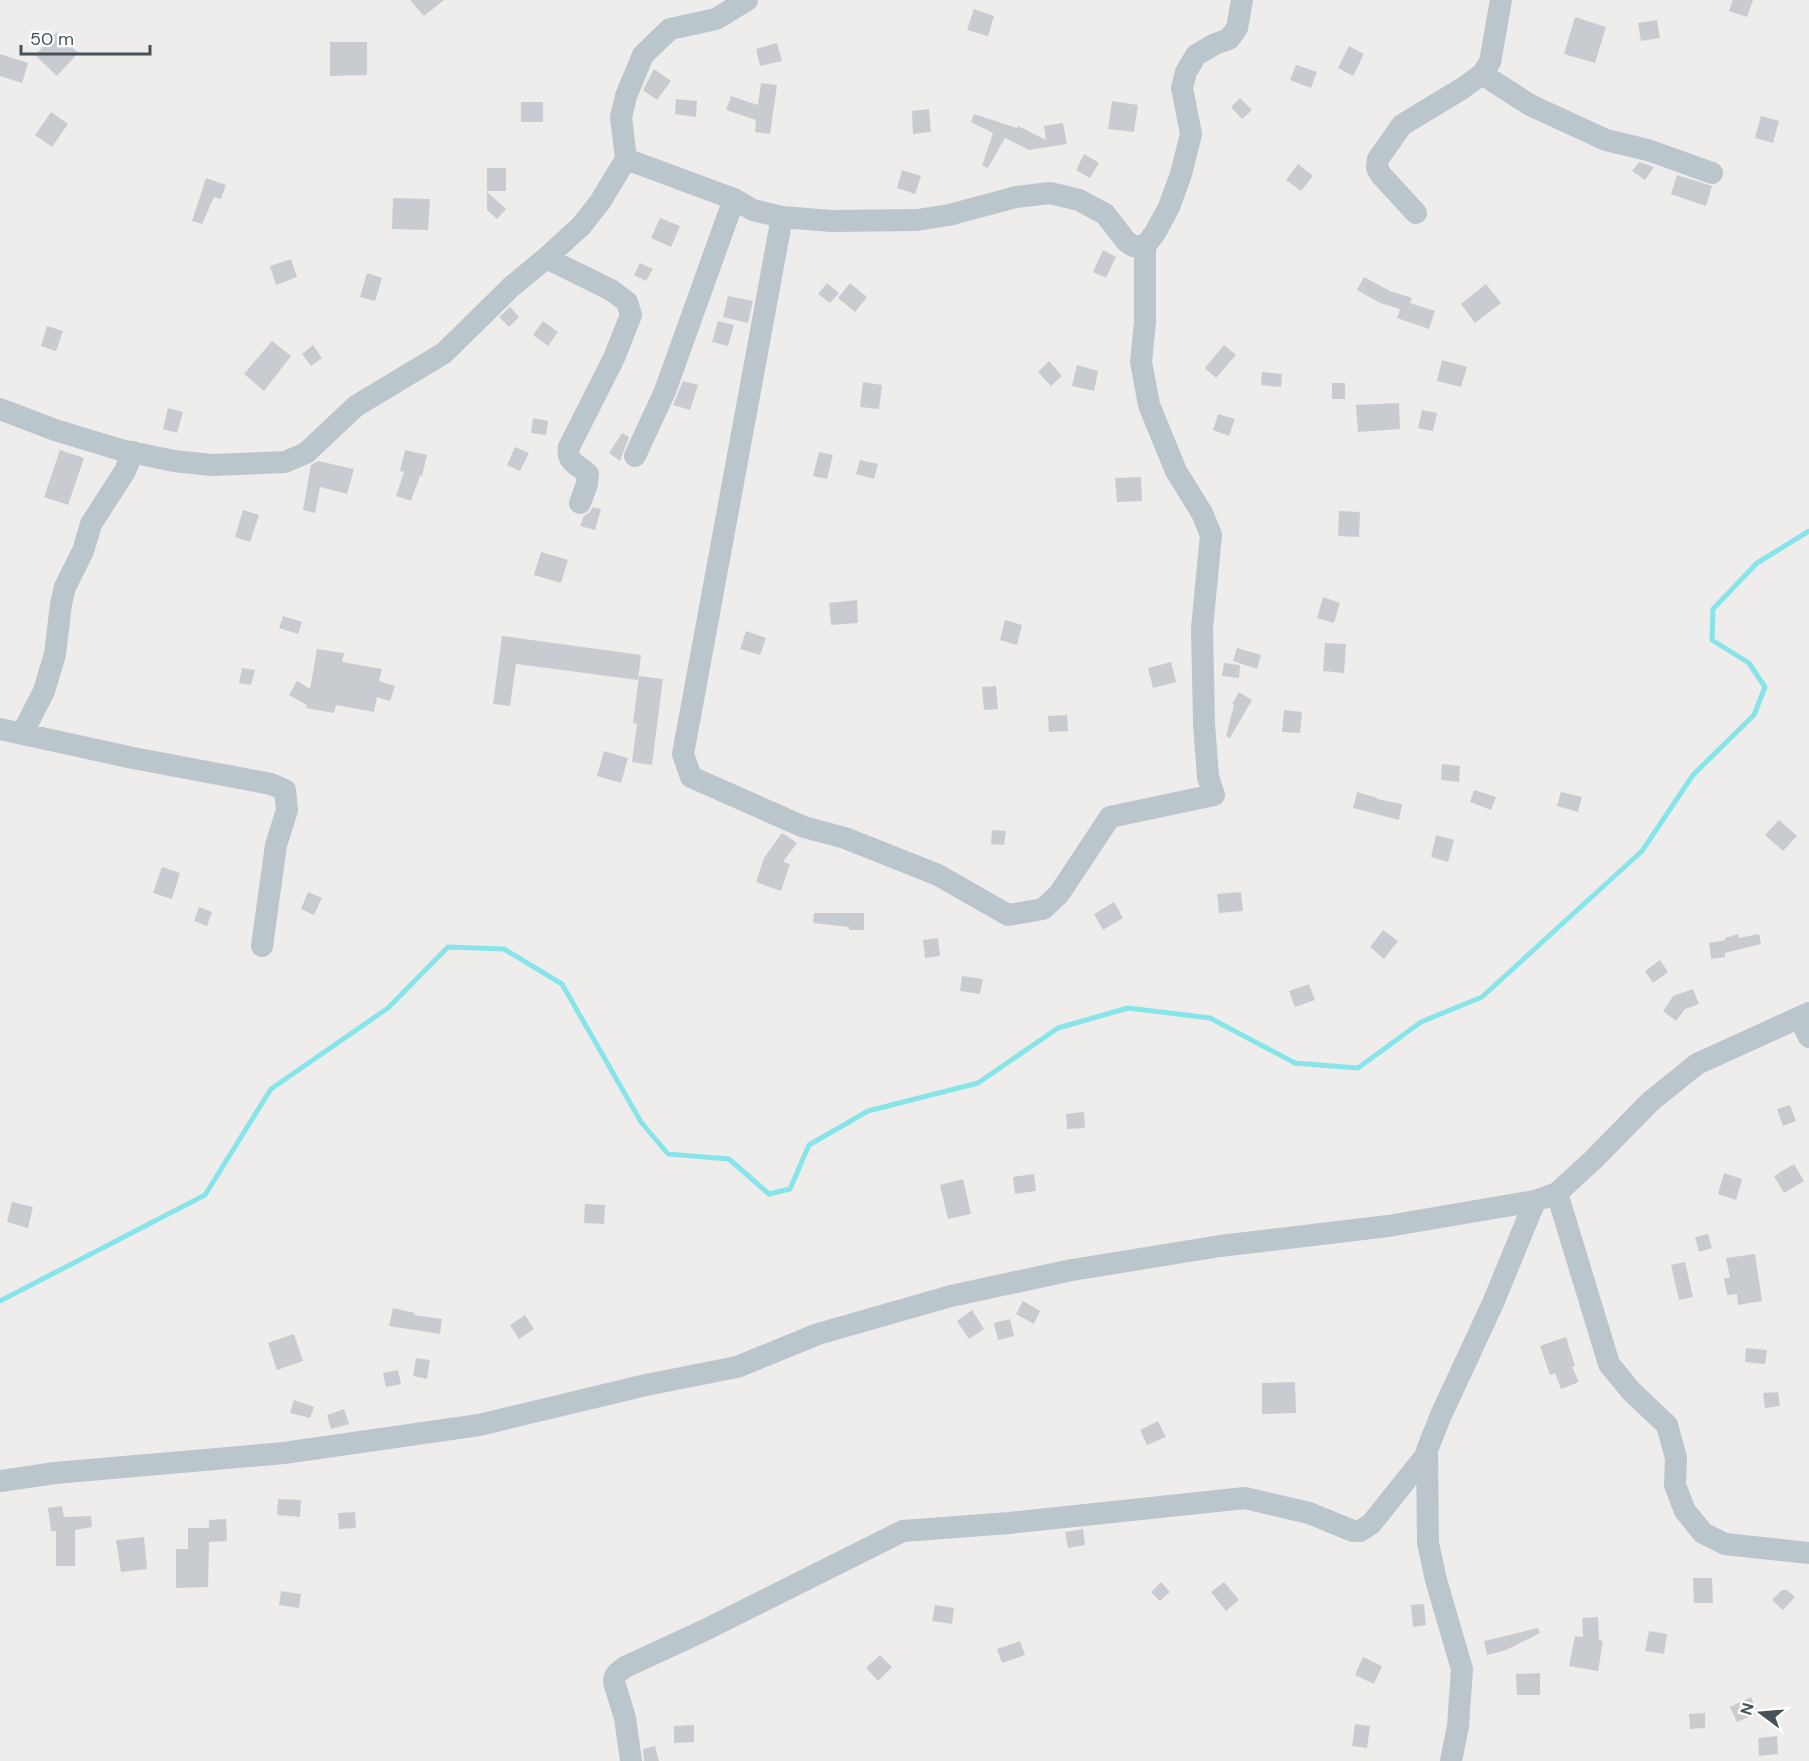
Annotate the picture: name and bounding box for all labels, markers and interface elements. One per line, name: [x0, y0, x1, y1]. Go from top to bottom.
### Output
scale bar: [21, 18, 150, 56]
text: 50 m: [30, 27, 74, 51]
north arrow: [1731, 1683, 1791, 1743]
text: N: [1735, 1700, 1759, 1718]

